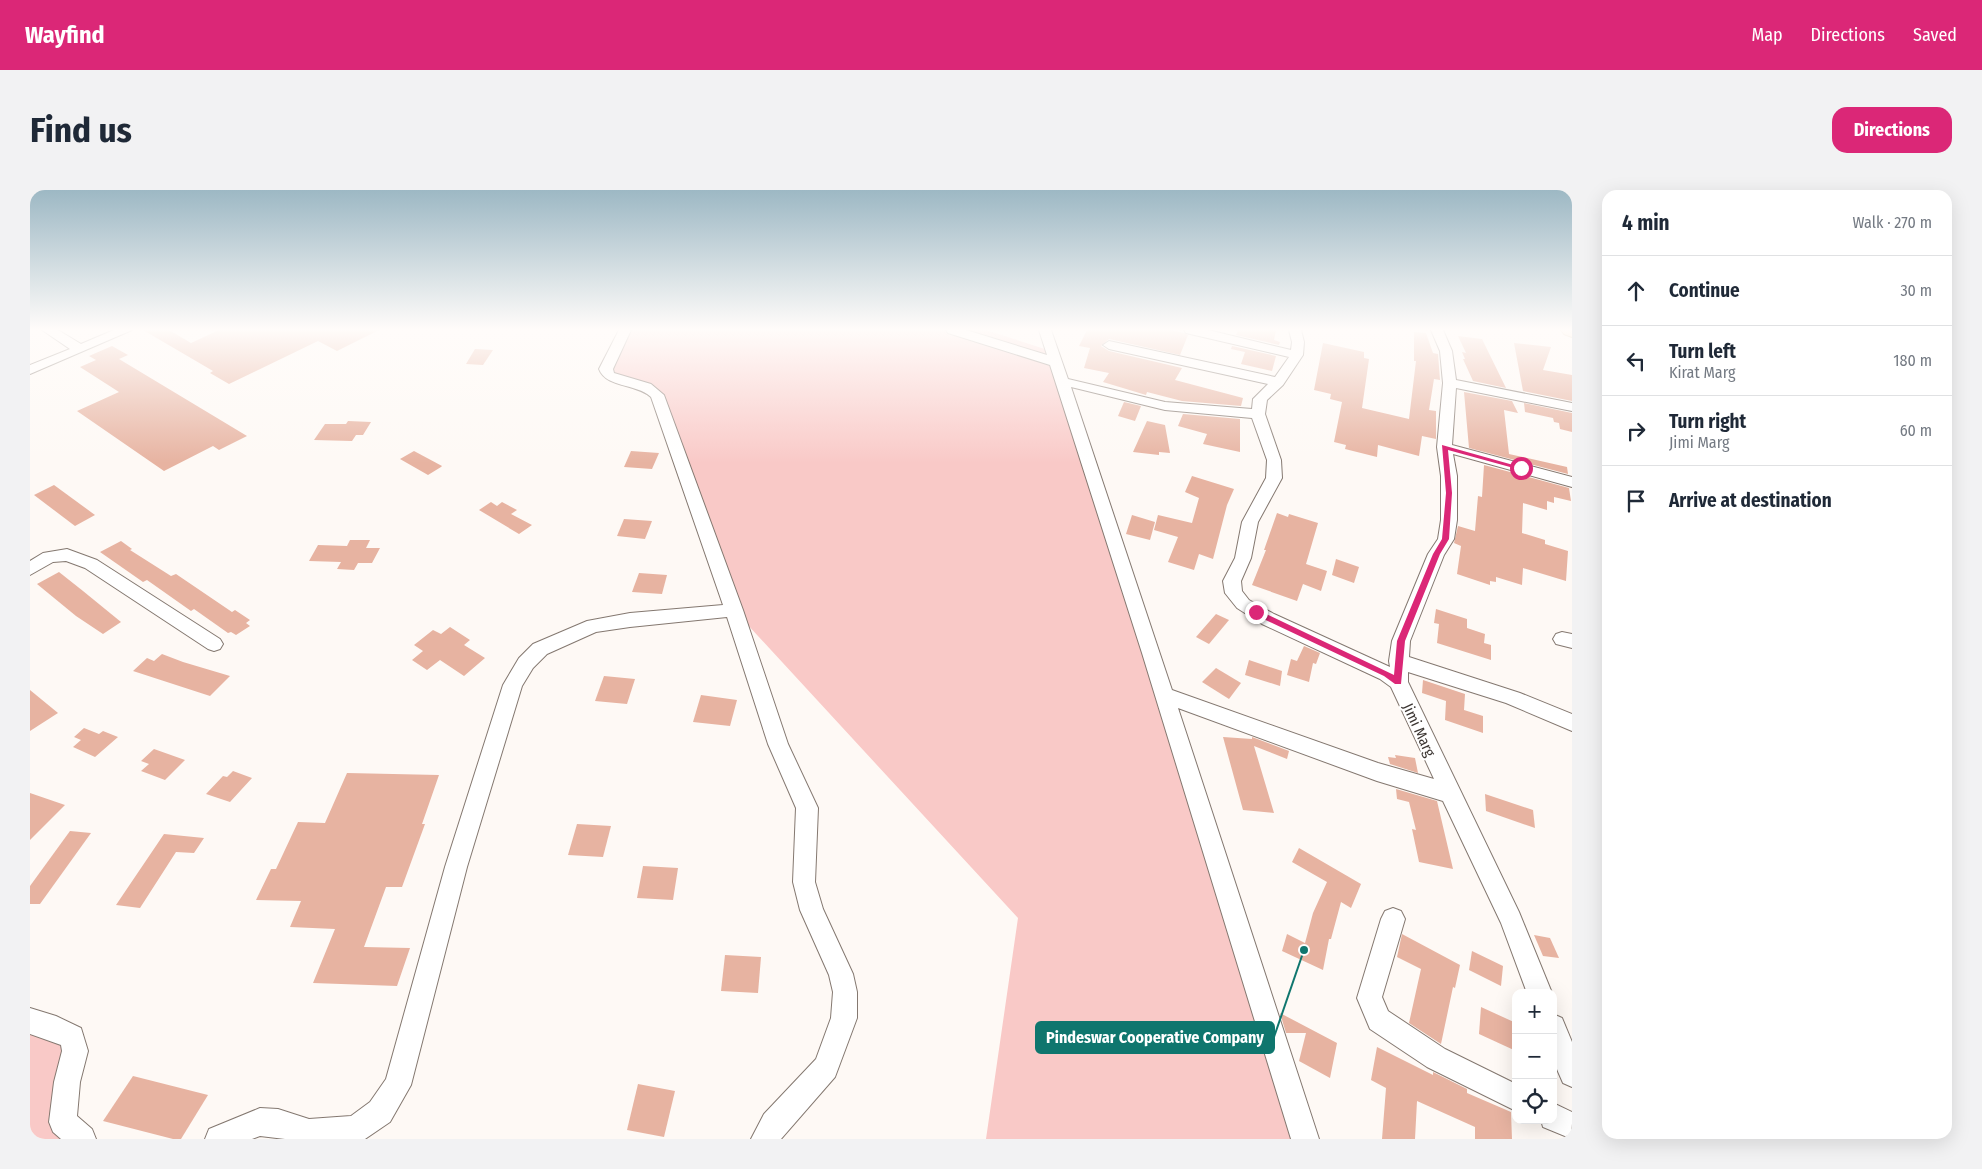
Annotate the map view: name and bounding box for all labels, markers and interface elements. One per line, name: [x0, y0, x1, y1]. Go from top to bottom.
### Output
text: Wayfind: [25, 21, 105, 49]
text: Map: [1751, 24, 1783, 46]
text: Directions: [1811, 24, 1885, 46]
text: Saved: [1913, 24, 1957, 46]
button: Directions: [1832, 107, 1952, 153]
text: Find us: [30, 109, 132, 151]
text: 4 min: [1622, 210, 1670, 236]
text: Walk · 270 m: [1853, 213, 1932, 232]
icon: ahead: [1622, 277, 1650, 305]
text: Continue: [1669, 279, 1740, 302]
text: 30 m: [1900, 281, 1932, 300]
text: Turn left: [1669, 340, 1736, 363]
icon: left: [1622, 347, 1650, 375]
text: 180 m: [1893, 351, 1932, 370]
text: Kirat Marg: [1669, 363, 1736, 382]
text: Turn right: [1669, 410, 1746, 433]
icon: right: [1622, 417, 1650, 445]
text: 60 m: [1900, 421, 1932, 440]
text: Jimi Marg: [1669, 433, 1730, 452]
route start: [1510, 457, 1533, 480]
icon: arrive: [1622, 487, 1650, 515]
text: Arrive at destination: [1669, 489, 1832, 512]
route end: [1245, 601, 1268, 624]
street label: Jimi Marg: [1399, 700, 1439, 760]
map controls: [1512, 989, 1557, 1124]
button: +: [1512, 989, 1557, 1034]
callout: Pindeswar Cooperative Company: [1036, 1022, 1274, 1053]
text: Pindeswar Cooperative Company: [1046, 1028, 1264, 1047]
button: −: [1512, 1034, 1557, 1079]
button: locate: [1512, 1079, 1557, 1124]

